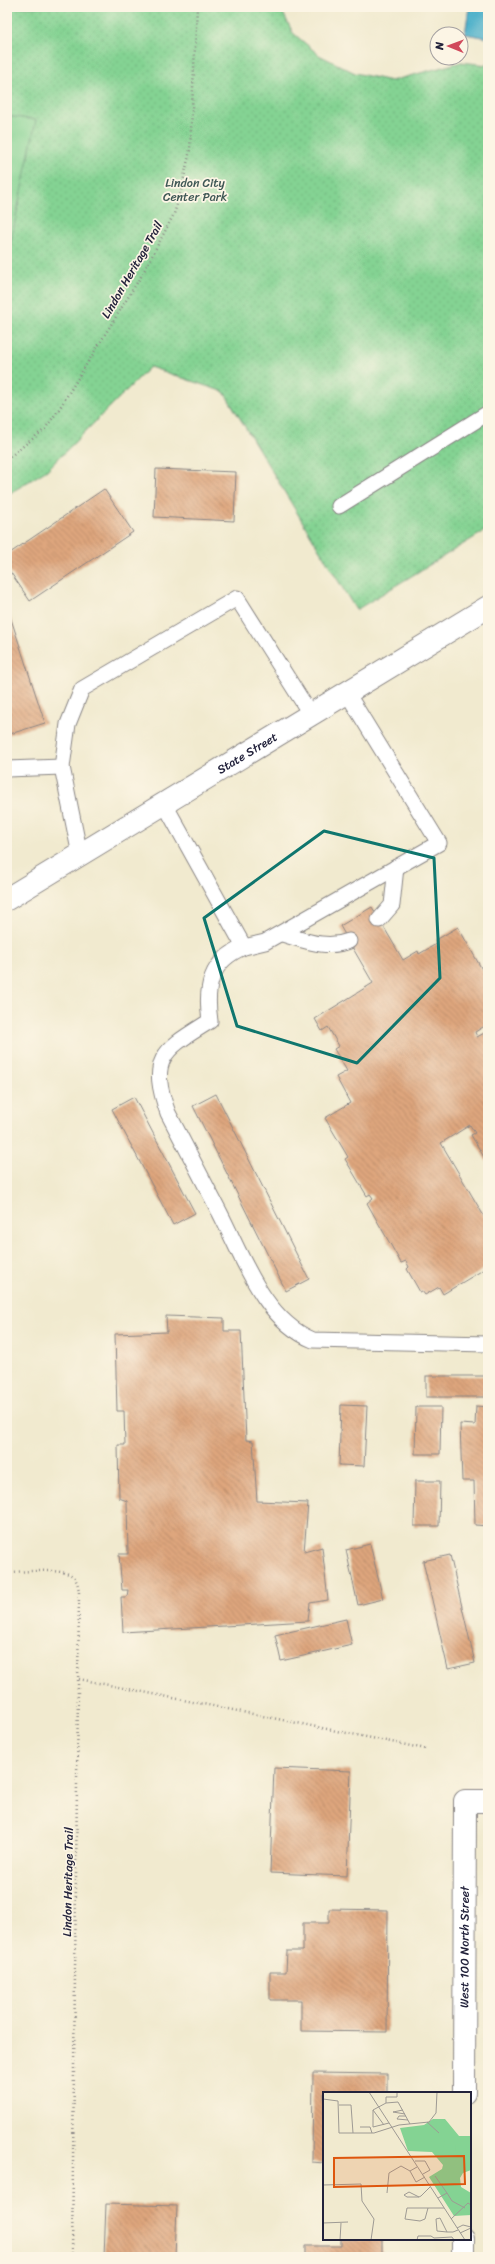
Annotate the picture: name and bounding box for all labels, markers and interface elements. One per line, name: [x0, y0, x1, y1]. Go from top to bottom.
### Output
north arrow: [429, 26, 469, 66]
text: N: [430, 41, 449, 51]
park label: Lindon City Center Park: [163, 172, 228, 208]
street label: Lindon Heritage Trail: [95, 217, 169, 323]
street label: State Street: [212, 726, 282, 780]
street label: Lindon Heritage Trail: [56, 1827, 80, 1937]
street label: West 100 North Street: [453, 1885, 476, 2008]
inset map: [323, 2092, 471, 2240]

